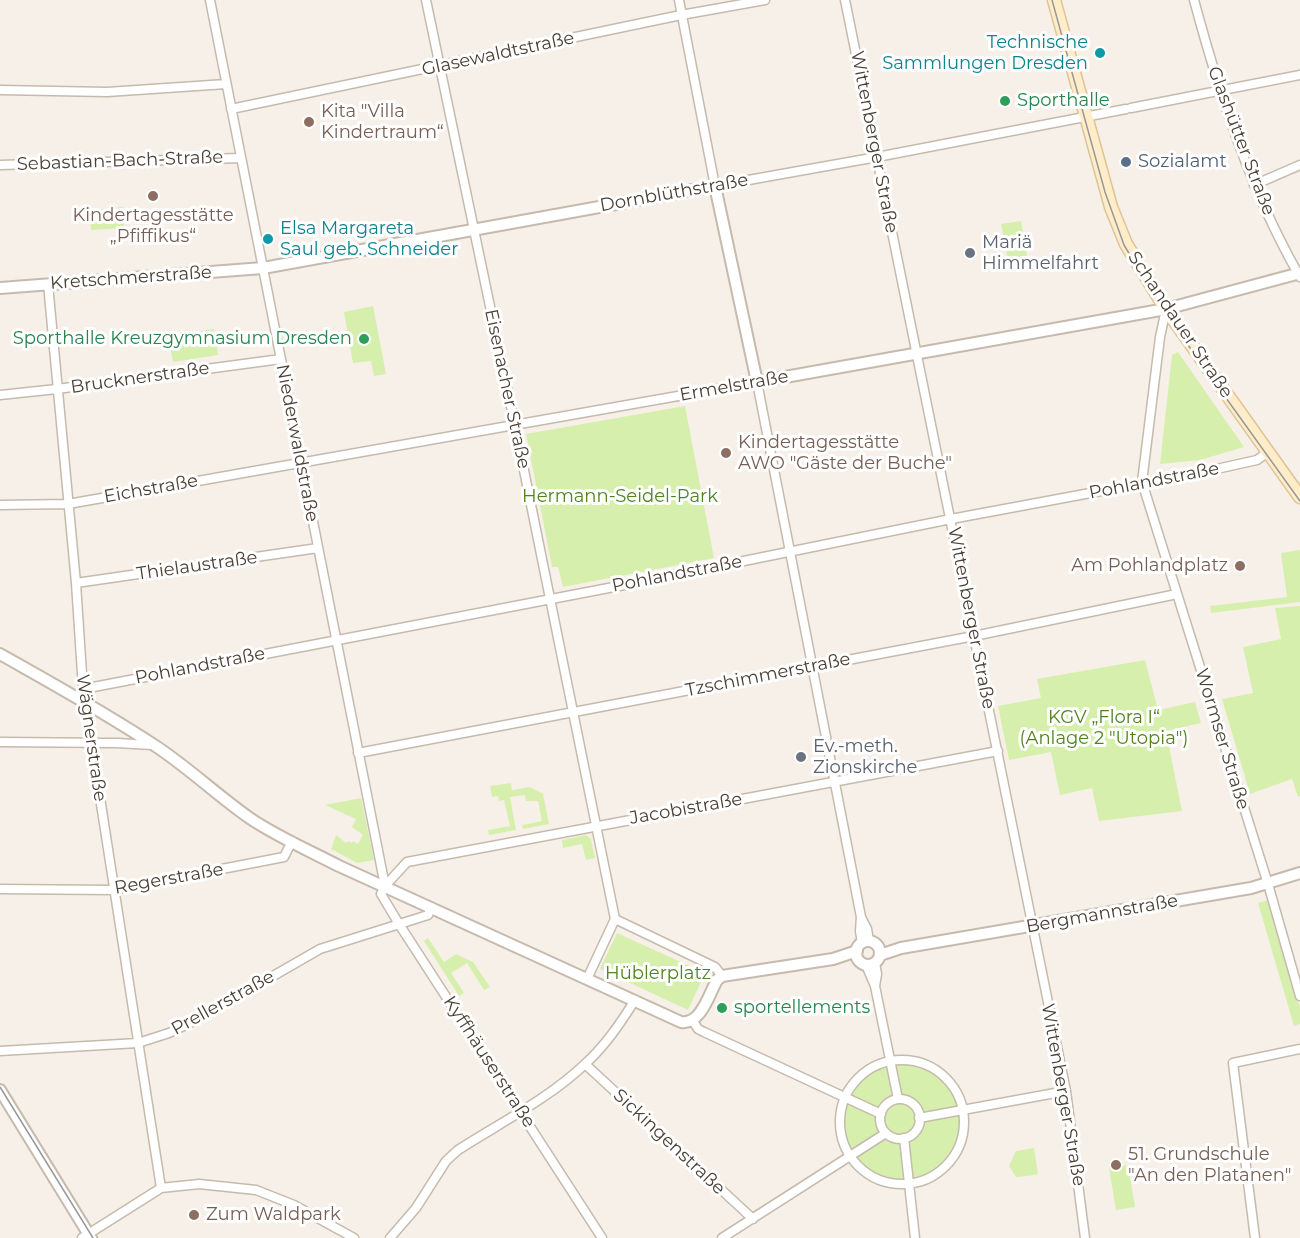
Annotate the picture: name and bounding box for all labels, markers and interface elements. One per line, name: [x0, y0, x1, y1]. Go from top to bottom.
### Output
street label: Glasewaldtstraße: [420, 27, 576, 81]
place label: Technische Sammlungen Dresden: [882, 32, 1088, 74]
marker: Technische Sammlungen Dresden: [1093, 46, 1107, 60]
street label: Wittenberger Straße: [846, 49, 902, 235]
street label: Glashütter Straße: [1203, 64, 1279, 218]
place label: Sporthalle: [1017, 90, 1110, 112]
marker: Sporthalle: [998, 94, 1012, 108]
place label: Kita "Villa Kindertraum“: [321, 101, 444, 144]
marker: Kita "Villa Kindertraum“: [302, 115, 316, 129]
street label: Sebastian-Bach-Straße: [16, 147, 224, 175]
place label: Sozialamt: [1138, 151, 1227, 173]
marker: Sozialamt: [1119, 155, 1133, 169]
street label: Dornblüthstraße: [598, 169, 750, 217]
marker: Kindertagesstätte „Pfiffikus“: [146, 189, 160, 203]
place label: Kindertagesstätte „Pfiffikus“: [72, 205, 234, 248]
place label: Elsa Margareta Saul geb. Schneider: [280, 218, 458, 260]
marker: Elsa Margareta Saul geb. Schneider: [261, 232, 275, 246]
place label: Mariä Himmelfahrt: [982, 232, 1099, 274]
marker: Mariä Himmelfahrt: [963, 246, 977, 260]
street label: Schandauer Straße: [1123, 248, 1237, 402]
street label: Kretschmerstraße: [49, 262, 213, 294]
street label: Eisenacher Straße: [480, 307, 534, 471]
place label: Sporthalle Kreuzgymnasium Dresden: [13, 328, 352, 350]
marker: Sporthalle Kreuzgymnasium Dresden: [357, 332, 371, 346]
street label: Brucknerstraße: [69, 358, 211, 398]
street label: Niederwaldstraße: [271, 362, 323, 524]
street label: Ermelstraße: [678, 366, 790, 406]
place label: Kindertagesstätte AWO "Gäste der Buche": [738, 432, 952, 474]
marker: Kindertagesstätte AWO "Gäste der Buche": [719, 446, 733, 460]
street label: Pohlandstraße: [1087, 458, 1221, 504]
street label: Eichstraße: [102, 470, 200, 508]
park label: Hermann-Seidel-Park: [522, 486, 718, 508]
street label: Wittenberger Straße: [943, 525, 999, 711]
street label: Thielaustraße: [135, 547, 259, 585]
street label: Pohlandstraße: [610, 551, 744, 597]
place label: Am Pohlandplatz: [1071, 555, 1228, 577]
marker: Am Pohlandplatz: [1233, 559, 1247, 573]
street label: Pohlandstraße: [133, 643, 267, 689]
street label: Tzschimmerstraße: [684, 648, 852, 702]
street label: Wormser Straße: [1190, 666, 1254, 812]
street label: Wägnerstraße: [71, 673, 111, 803]
park label: KGV „Flora I“ (Anlage 2 "Utopia"): [1020, 707, 1188, 750]
place label: Ev.-meth. Zionskirche: [813, 736, 917, 778]
marker: Ev.-meth. Zionskirche: [794, 750, 808, 764]
street label: Jacobistraße: [628, 788, 744, 830]
street label: Regerstraße: [113, 859, 225, 899]
street label: Bergmannstraße: [1024, 890, 1180, 938]
park label: Hüblerplatz: [605, 963, 711, 985]
street label: Prellerstraße: [168, 966, 278, 1040]
street label: Kyffhäuserstraße: [438, 992, 540, 1132]
place label: sportellements: [734, 997, 870, 1019]
marker: sportellements: [715, 1001, 729, 1015]
street label: Wittenberger Straße: [1036, 1002, 1090, 1188]
street label: Sickingenstraße: [609, 1085, 729, 1199]
place label: 51. Grundschule "An den Platanen": [1128, 1144, 1292, 1186]
marker: 51. Grundschule "An den Platanen": [1109, 1158, 1123, 1172]
place label: Zum Waldpark: [206, 1204, 341, 1226]
marker: Zum Waldpark: [187, 1208, 201, 1222]

